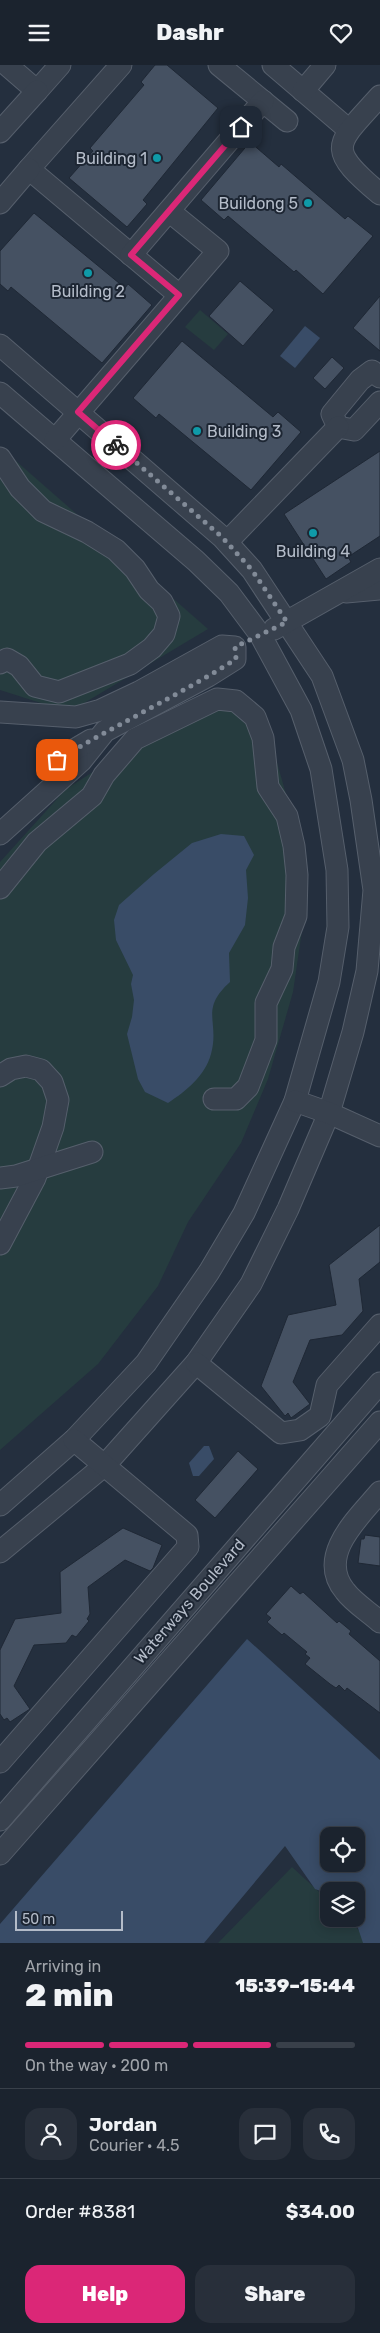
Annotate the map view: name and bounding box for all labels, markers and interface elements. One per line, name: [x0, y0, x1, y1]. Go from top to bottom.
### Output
icon: menu: [25, 19, 53, 47]
text: Dashr: [156, 19, 224, 46]
icon: heart: [327, 19, 355, 47]
pin: [220, 106, 262, 148]
icon: home: [227, 113, 255, 141]
place label: Building 1: [76, 149, 147, 168]
marker: Building 1: [151, 152, 163, 164]
place label: Buildong 5: [219, 194, 298, 213]
marker: Buildong 5: [302, 197, 314, 209]
marker: Building 2: [82, 267, 94, 279]
place label: Building 2: [51, 282, 125, 301]
courier: [91, 420, 141, 470]
place label: Building 3: [207, 422, 281, 441]
marker: Building 3: [191, 425, 203, 437]
icon: bike: [102, 431, 130, 459]
marker: Building 4: [307, 527, 319, 539]
place label: Building 4: [276, 542, 350, 561]
pin: [36, 739, 78, 781]
icon: bag: [43, 746, 71, 774]
street label: Waterways Boulevard: [130, 1535, 249, 1668]
map controls: [320, 1827, 365, 1927]
button: locate: [320, 1827, 365, 1872]
button: layers: [320, 1882, 365, 1927]
scale bar: [15, 1908, 122, 1931]
text: 50 m: [22, 1911, 55, 1928]
text: Arriving in: [25, 1957, 101, 1976]
text: 15:39–15:44: [235, 1974, 355, 1997]
text: 2 min: [25, 1976, 114, 2014]
text: On the way · 200 m: [25, 2056, 168, 2075]
button: person: [25, 2108, 77, 2160]
button: chat: [239, 2108, 291, 2160]
button: phone: [303, 2108, 355, 2160]
text: Jordan: [89, 2113, 157, 2136]
text: Courier · 4.5: [89, 2136, 179, 2155]
text: Order #8381: [25, 2200, 135, 2223]
text: $34.00: [286, 2200, 355, 2223]
button: Help: [25, 2265, 185, 2323]
button: Share: [195, 2265, 355, 2323]

